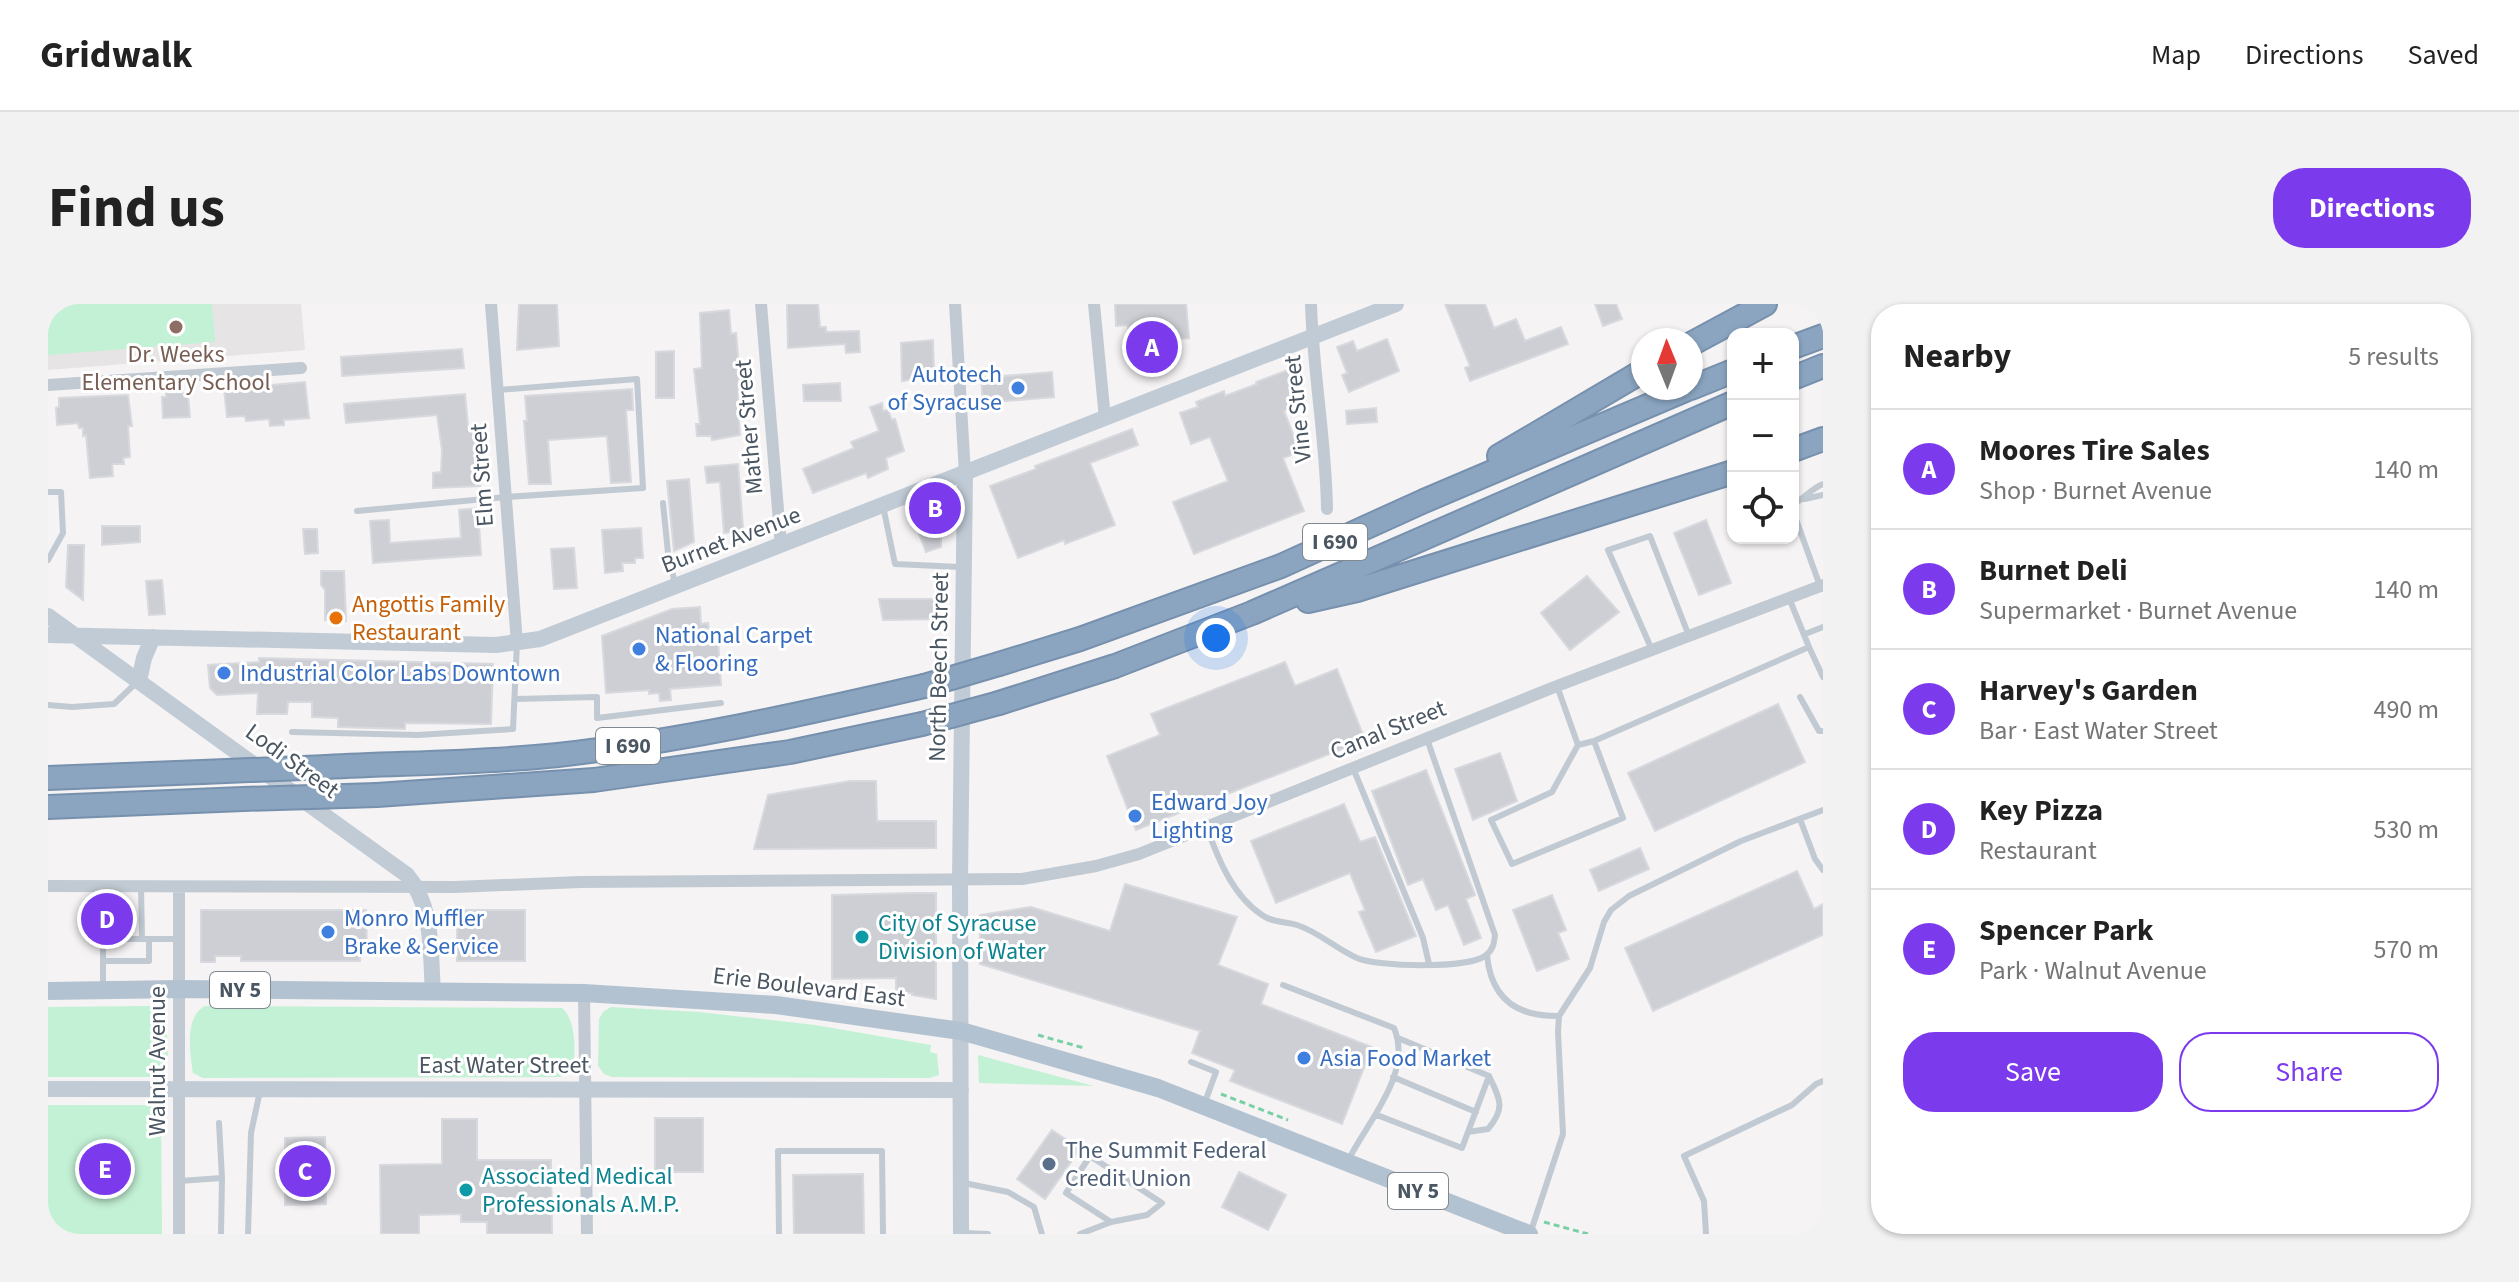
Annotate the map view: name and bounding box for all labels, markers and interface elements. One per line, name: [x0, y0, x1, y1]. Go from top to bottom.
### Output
text: Gridwalk: [40, 28, 192, 82]
text: Map: [2151, 35, 2201, 75]
text: Directions: [2245, 35, 2364, 75]
text: Saved: [2408, 35, 2479, 75]
button: Directions: [2273, 168, 2471, 248]
text: Find us: [48, 169, 225, 248]
pin: A: [1126, 317, 1178, 377]
marker: Dr. Weeks Elementary School: [167, 318, 185, 336]
north arrow: [1631, 328, 1703, 400]
map controls: [1727, 328, 1799, 544]
button: +: [1727, 328, 1799, 400]
text: Nearby: [1903, 332, 2011, 381]
place label: Dr. Weeks Elementary School: [81, 337, 271, 400]
text: 5 results: [2348, 338, 2439, 375]
street label: Vine Street: [1275, 353, 1321, 465]
place label: Autotech of Syracuse: [887, 357, 1002, 420]
street label: Mather Street: [726, 358, 772, 496]
marker: Autotech of Syracuse: [1009, 379, 1027, 397]
button: −: [1727, 400, 1799, 472]
street label: Elm Street: [461, 422, 503, 528]
text: Moores Tire Sales: [1979, 429, 2210, 472]
text: A: [1922, 451, 1936, 488]
text: 140 m: [2373, 451, 2439, 488]
button: locate: [1727, 472, 1799, 544]
text: Shop · Burnet Avenue: [1979, 472, 2212, 509]
pin: B: [909, 478, 961, 538]
street label: Burnet Avenue: [656, 497, 806, 583]
road number: I 690: [1303, 524, 1367, 560]
text: Burnet Deli: [1979, 549, 2127, 592]
text: B: [1921, 571, 1937, 608]
text: 140 m: [2373, 571, 2439, 608]
street label: North Beech Street: [920, 572, 958, 762]
place label: Angottis Family Restaurant: [352, 587, 505, 650]
text: Supermarket · Burnet Avenue: [1979, 592, 2297, 629]
marker: Angottis Family Restaurant: [327, 609, 345, 627]
place label: National Carpet & Flooring: [655, 618, 813, 681]
your location: [1196, 618, 1236, 658]
marker: National Carpet & Flooring: [630, 640, 648, 658]
place label: Industrial Color Labs Downtown: [240, 656, 561, 691]
marker: Industrial Color Labs Downtown: [215, 664, 233, 682]
text: Harvey's Garden: [1979, 669, 2198, 712]
street label: Canal Street: [1325, 691, 1451, 769]
text: C: [1921, 691, 1937, 728]
text: 490 m: [2373, 691, 2439, 728]
text: Bar · East Water Street: [1979, 712, 2218, 749]
street label: Lodi Street: [238, 715, 346, 807]
road number: I 690: [596, 728, 660, 764]
place label: Edward Joy Lighting: [1151, 785, 1268, 848]
text: Key Pizza: [1979, 789, 2103, 832]
marker: Edward Joy Lighting: [1126, 807, 1144, 825]
text: D: [1921, 811, 1937, 848]
text: 530 m: [2373, 811, 2439, 848]
text: Restaurant: [1979, 832, 2097, 869]
pin: D: [81, 889, 133, 949]
place label: Monro Muffler Brake & Service: [344, 901, 499, 964]
place label: City of Syracuse Division of Water: [878, 906, 1046, 969]
text: Spencer Park: [1979, 909, 2153, 952]
marker: Monro Muffler Brake & Service: [319, 923, 337, 941]
marker: City of Syracuse Division of Water: [853, 928, 871, 946]
text: E: [1922, 931, 1936, 968]
text: 570 m: [2373, 931, 2439, 968]
text: Park · Walnut Avenue: [1979, 952, 2207, 989]
street label: Erie Boulevard East: [711, 958, 907, 1016]
road number: NY 5: [210, 972, 270, 1008]
street label: Walnut Avenue: [140, 986, 175, 1136]
button: Save: [1903, 1032, 2163, 1112]
button: Share: [2179, 1032, 2439, 1112]
place label: Asia Food Market: [1320, 1041, 1491, 1076]
street label: East Water Street: [419, 1048, 589, 1083]
marker: Asia Food Market: [1295, 1049, 1313, 1067]
place label: The Summit Federal Credit Union: [1065, 1133, 1267, 1196]
pin: E: [79, 1139, 131, 1199]
pin: C: [279, 1141, 331, 1201]
marker: The Summit Federal Credit Union: [1040, 1155, 1058, 1173]
place label: Associated Medical Professionals A.M.P.: [482, 1159, 680, 1222]
road number: NY 5: [1388, 1173, 1448, 1209]
marker: Associated Medical Professionals A.M.P.: [457, 1181, 475, 1199]

